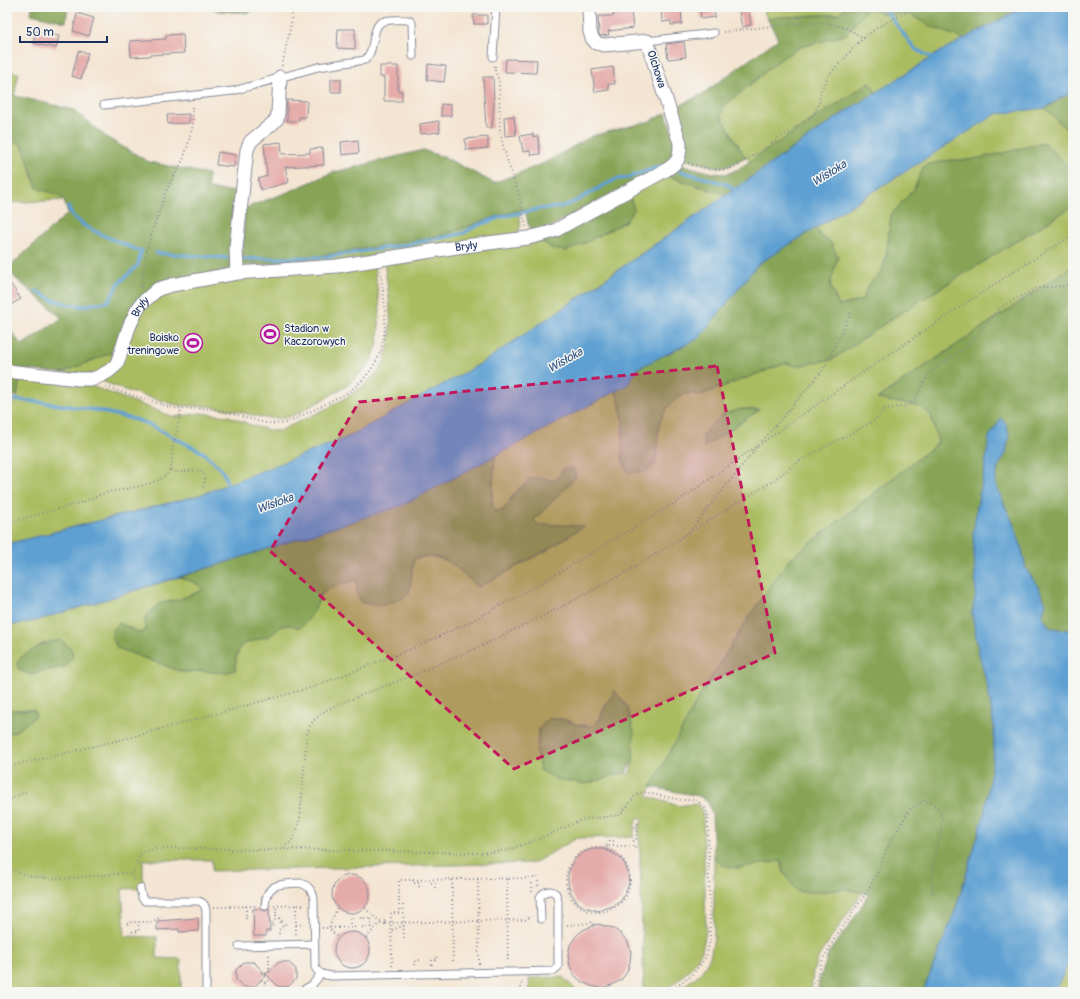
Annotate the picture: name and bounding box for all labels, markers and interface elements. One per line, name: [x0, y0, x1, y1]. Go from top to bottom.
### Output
scale bar: [20, 18, 107, 44]
text: 50 m: [26, 25, 54, 40]
street label: Olchowa: [644, 49, 669, 90]
water label: Wisłoka: [809, 156, 850, 190]
street label: Bryły: [454, 238, 478, 254]
street label: Bryły: [129, 294, 152, 319]
place label: Stadion w Kaczorowych: [284, 322, 345, 348]
sports icon: Stadion w Kaczorowych: [259, 323, 281, 345]
place label: Boisko treningowe: [126, 331, 180, 357]
sports icon: Boisko treningowe: [182, 332, 204, 354]
water label: Wisłoka: [545, 344, 587, 376]
water label: Wisłoka: [255, 489, 297, 517]

